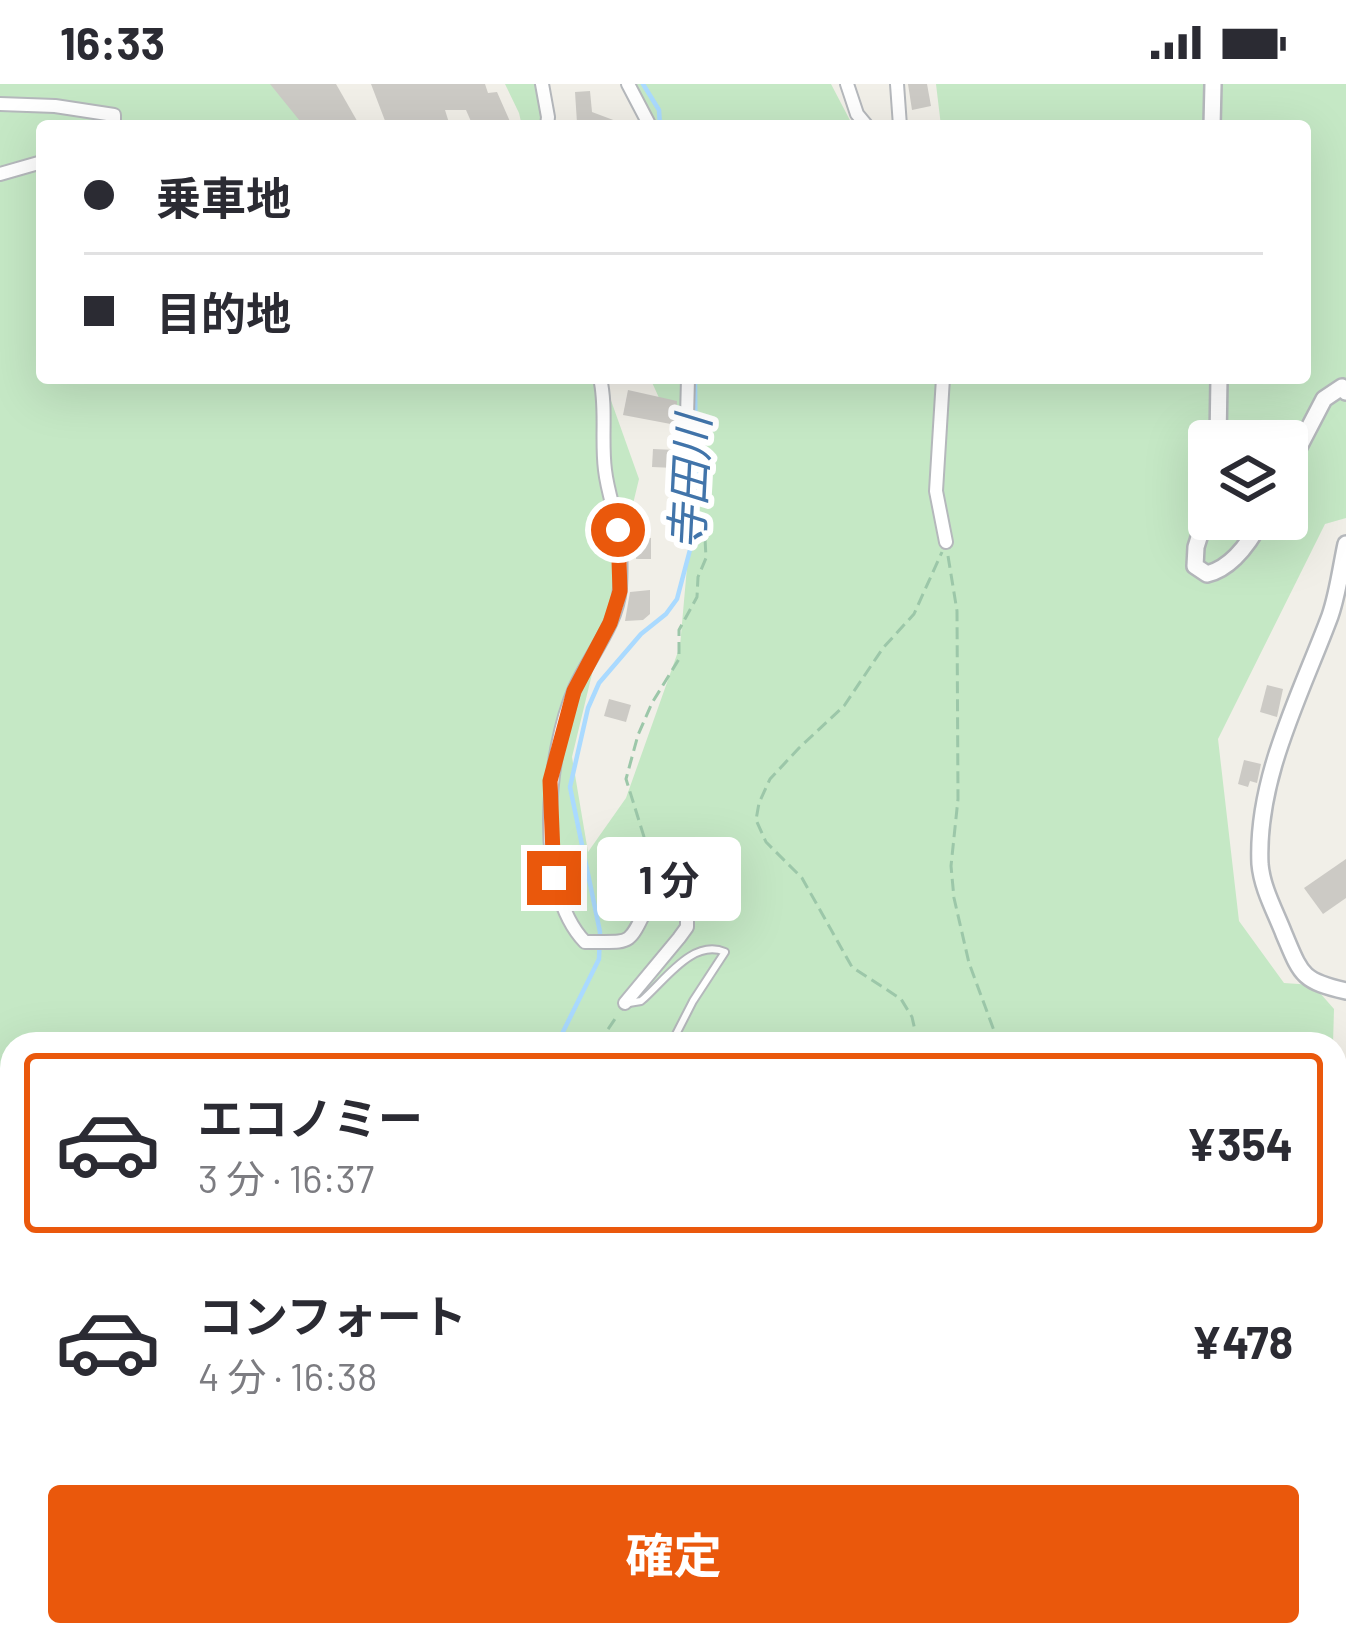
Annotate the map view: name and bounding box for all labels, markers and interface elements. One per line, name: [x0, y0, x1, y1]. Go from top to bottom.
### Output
text: 16:33: [60, 15, 165, 69]
text: 乗車地: [156, 170, 291, 224]
text: 目的地: [156, 285, 291, 339]
water label: 寺田川: [658, 410, 719, 552]
map controls: [1188, 420, 1308, 540]
button: layers: [1188, 420, 1308, 540]
route start: [591, 503, 645, 557]
callout: 1 分: [596, 836, 740, 920]
route end: [527, 851, 581, 905]
text: 1 分: [639, 855, 699, 902]
icon: car: [54, 1089, 162, 1197]
text: エコノミー: [198, 1090, 423, 1144]
text: ¥354: [1186, 1116, 1293, 1170]
text: 3 分 · 16:37: [198, 1154, 374, 1201]
icon: car: [54, 1287, 162, 1395]
text: コンフォート: [198, 1288, 467, 1342]
text: ¥478: [1191, 1314, 1293, 1368]
text: 4 分 · 16:38: [198, 1352, 377, 1399]
button: 確定: [48, 1485, 1299, 1623]

